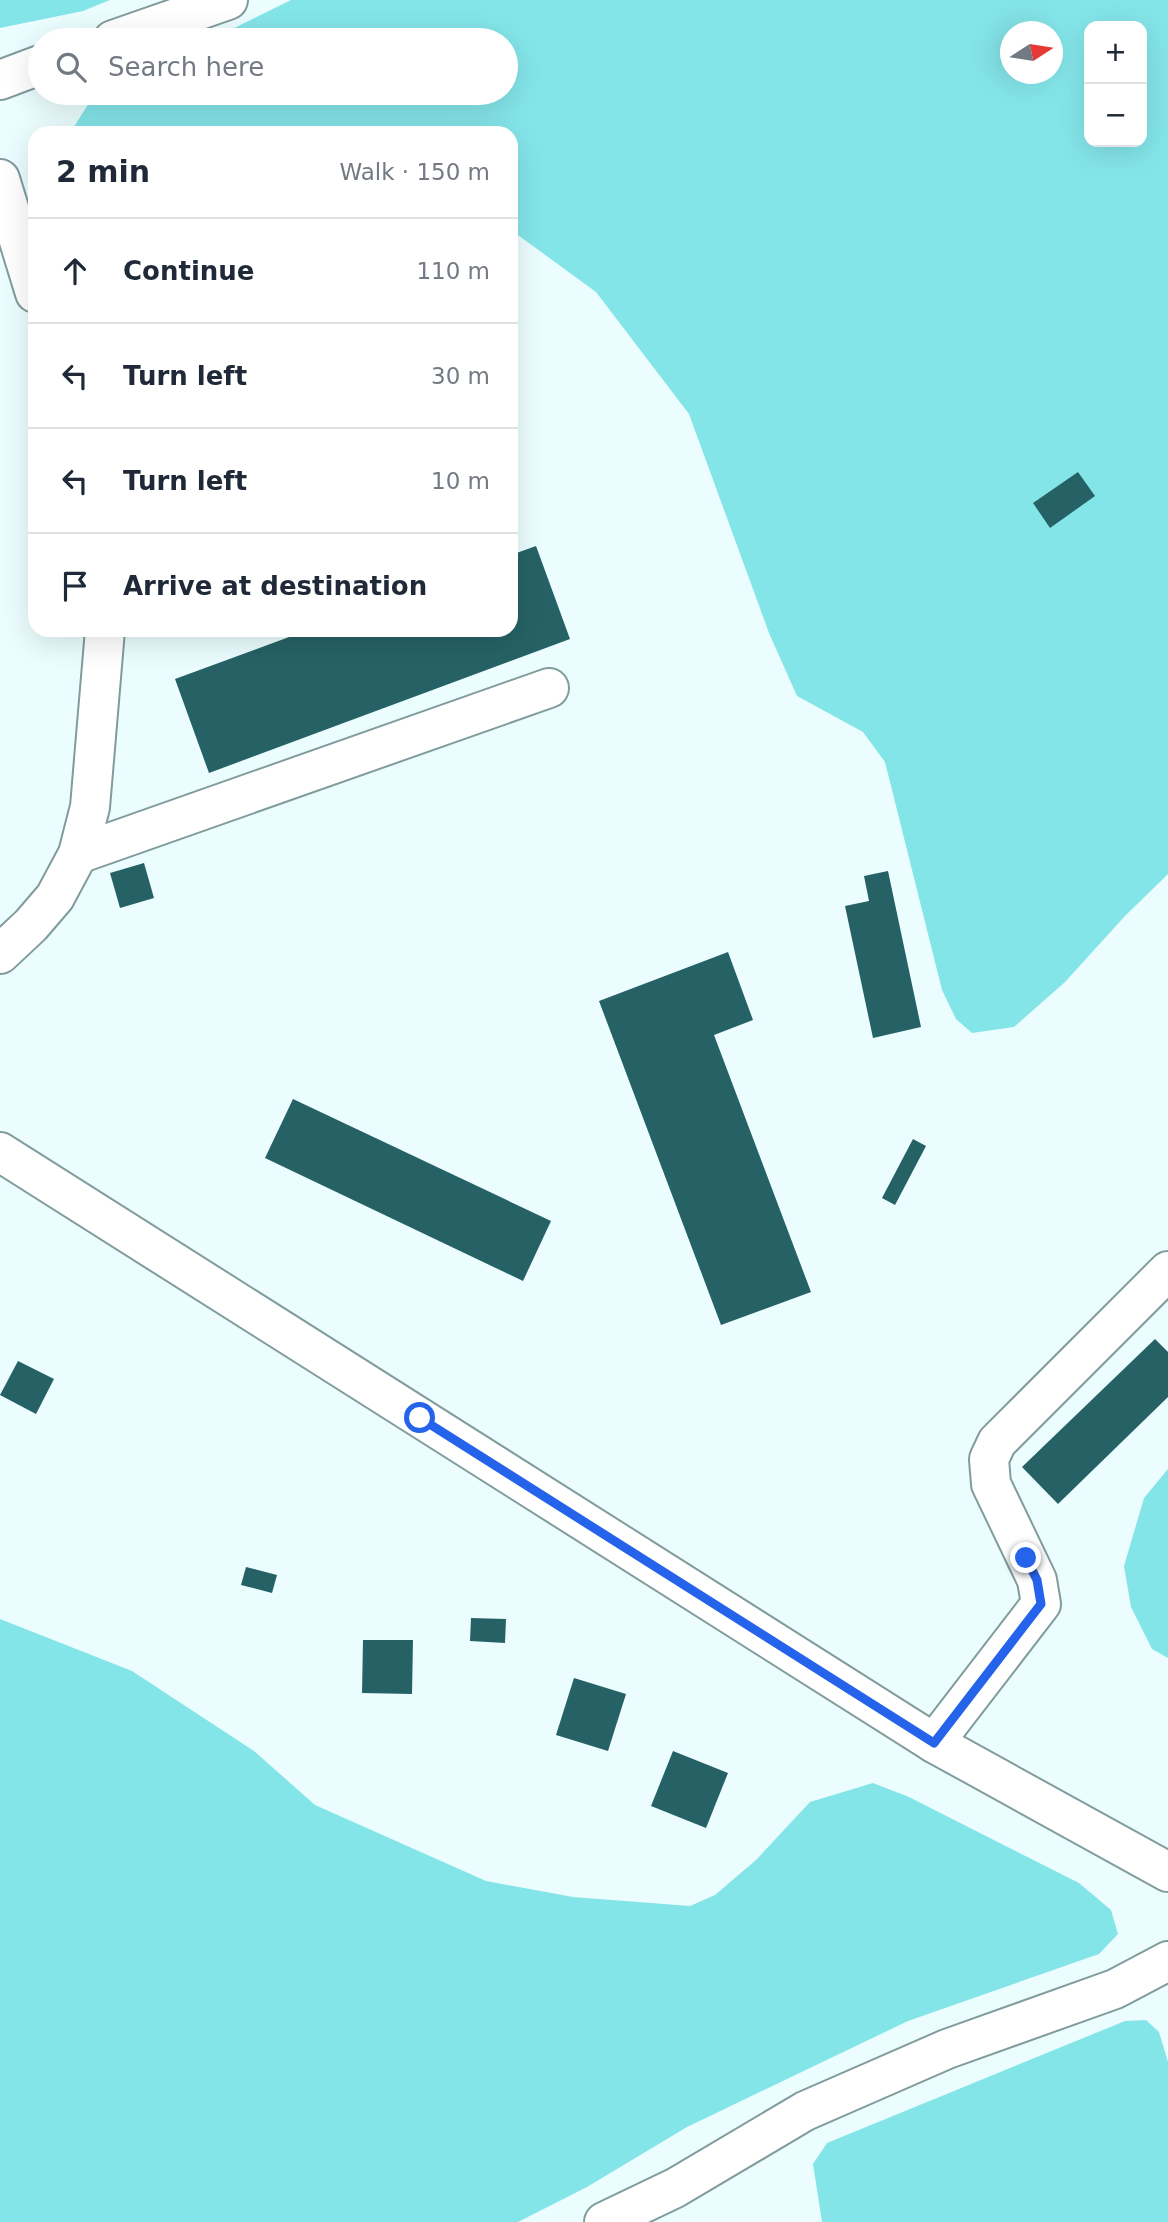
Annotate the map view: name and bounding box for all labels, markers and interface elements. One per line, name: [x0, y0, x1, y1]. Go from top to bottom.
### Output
north arrow: [1000, 21, 1063, 84]
map controls: [1084, 21, 1147, 147]
button: +: [1084, 21, 1147, 84]
search box: [28, 28, 518, 105]
icon: search: [52, 48, 90, 86]
text: Search here: [108, 52, 264, 82]
button: −: [1084, 84, 1147, 147]
text: 2 min: [56, 154, 150, 189]
text: Walk · 150 m: [339, 159, 490, 185]
icon: ahead: [56, 252, 94, 290]
text: Continue: [123, 256, 254, 286]
text: 110 m: [416, 258, 490, 284]
icon: left: [56, 357, 94, 395]
text: Turn left: [123, 361, 247, 391]
text: 30 m: [431, 363, 490, 389]
icon: left: [56, 462, 94, 500]
text: Turn left: [123, 466, 247, 496]
text: 10 m: [431, 468, 490, 494]
icon: arrive: [56, 567, 94, 605]
text: Arrive at destination: [123, 571, 427, 601]
route start: [404, 1402, 435, 1433]
route end: [1010, 1542, 1041, 1573]

